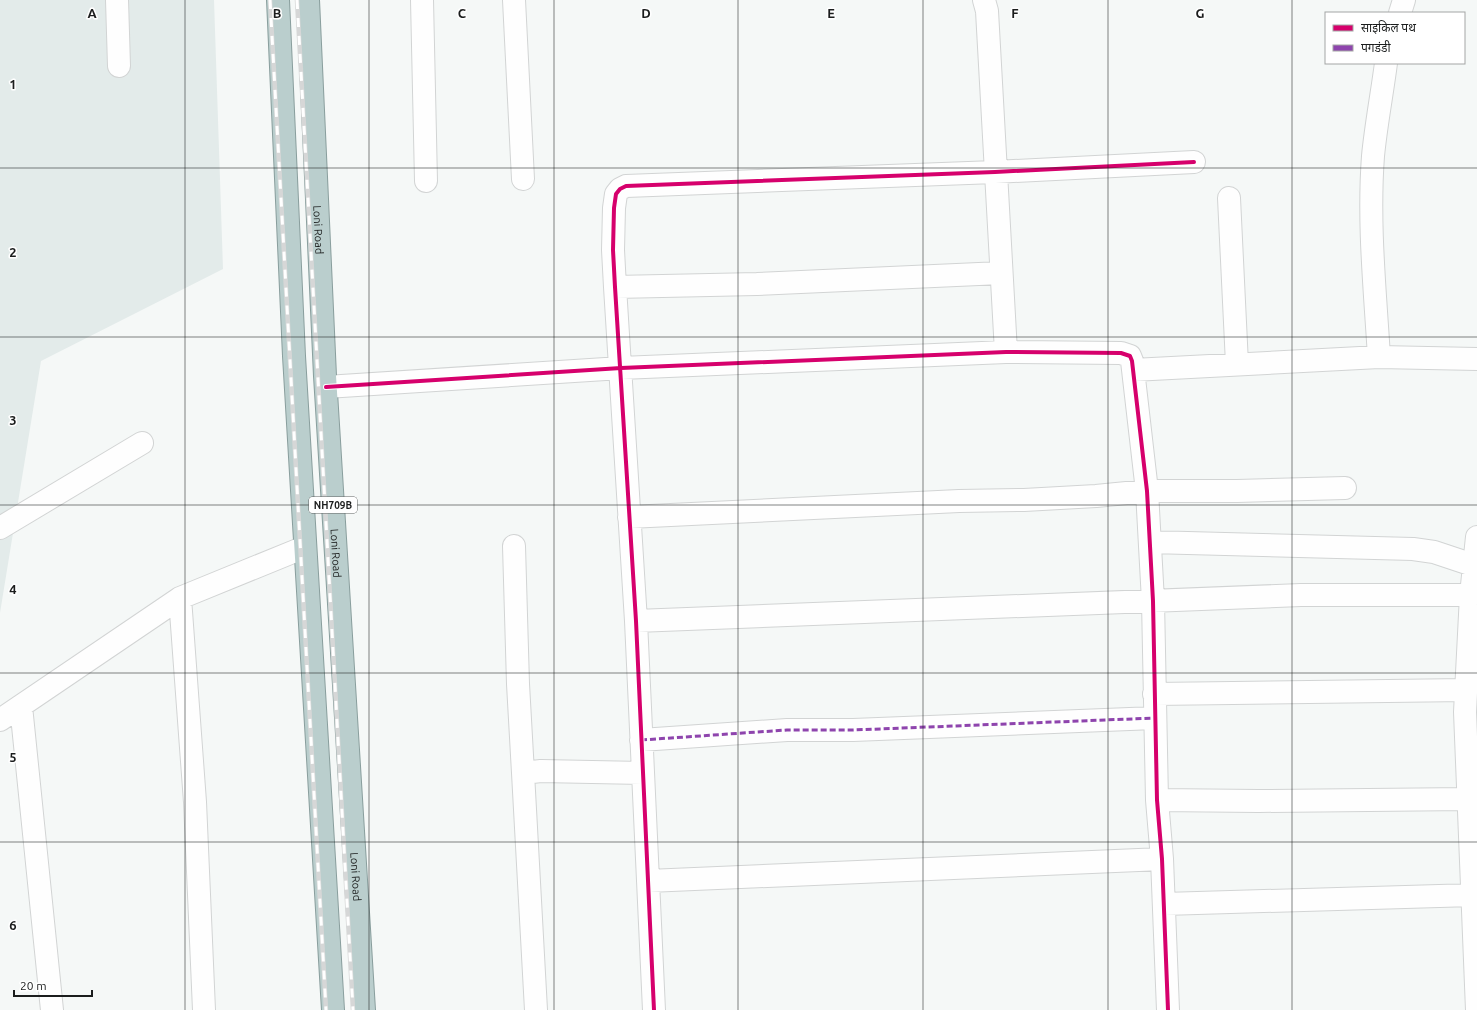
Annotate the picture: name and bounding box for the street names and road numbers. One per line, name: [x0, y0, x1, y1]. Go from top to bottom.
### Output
street label: Loni Road: [311, 205, 325, 254]
road number: NH709B: [309, 497, 357, 513]
street label: Loni Road: [328, 528, 343, 578]
street label: Loni Road: [348, 852, 363, 901]

